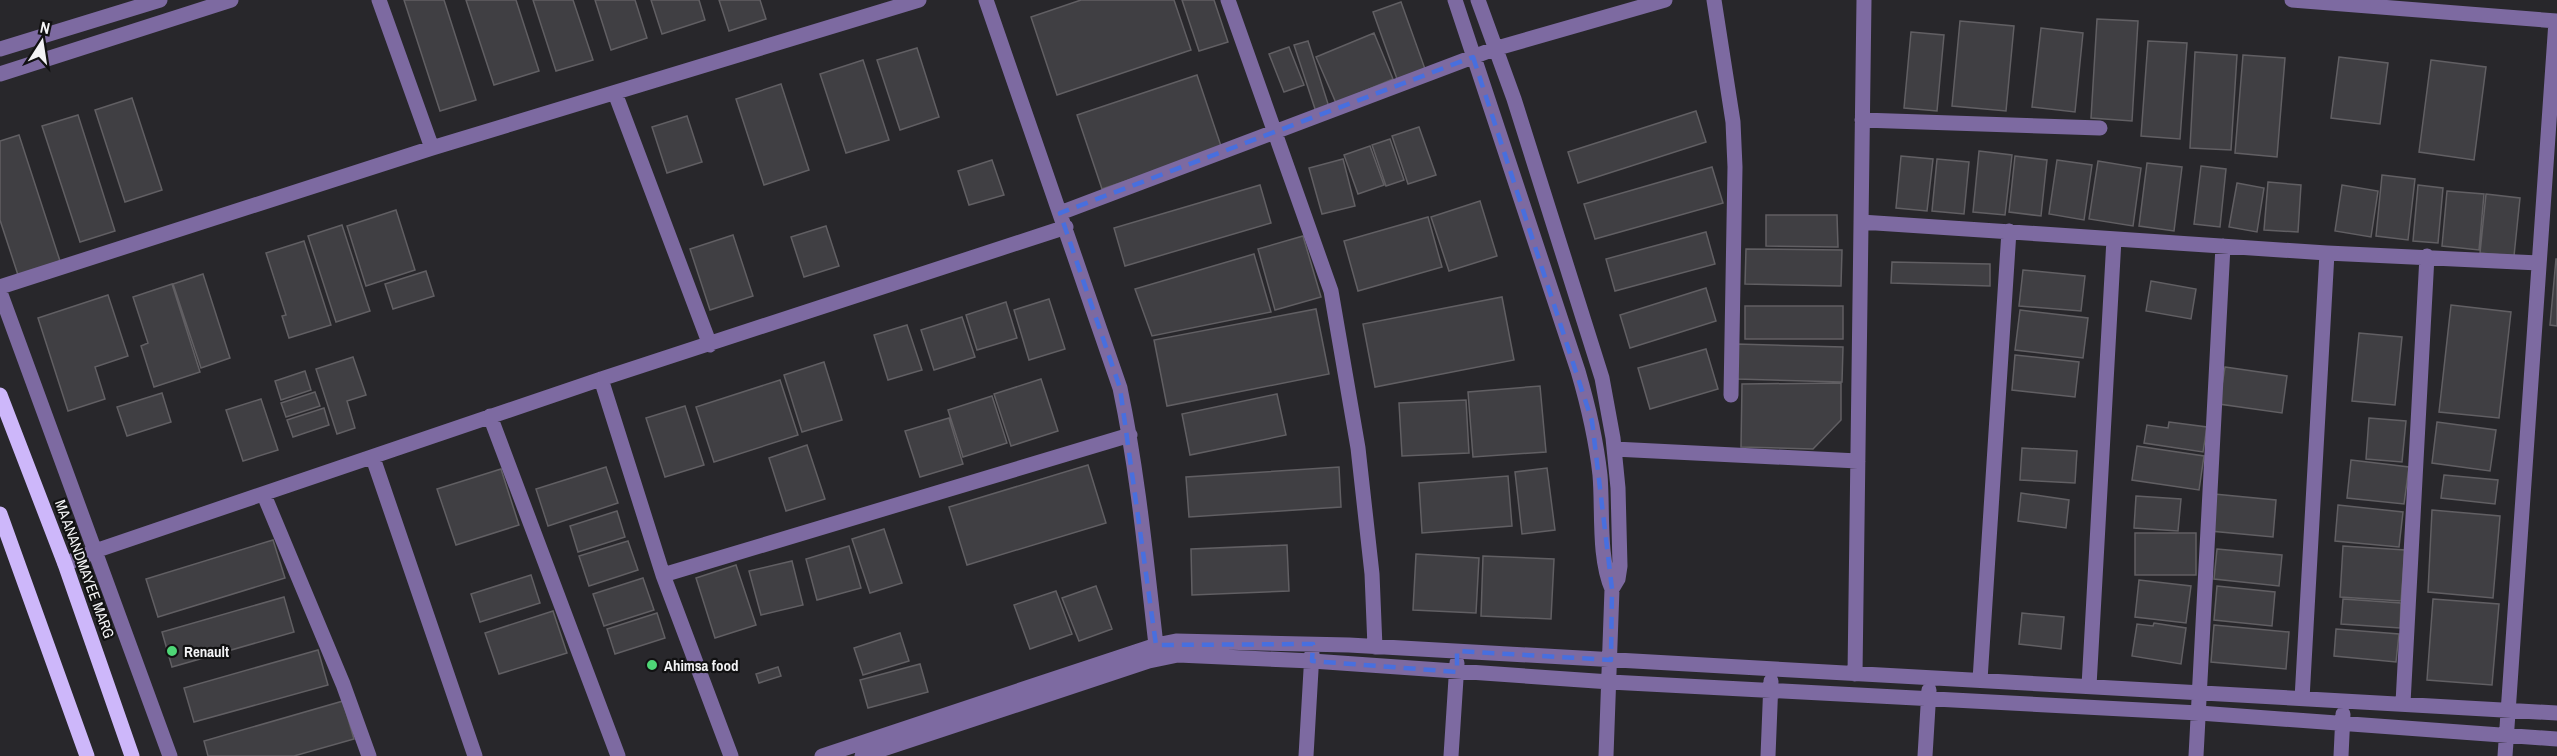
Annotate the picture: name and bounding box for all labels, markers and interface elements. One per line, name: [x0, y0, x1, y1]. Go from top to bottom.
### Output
north arrow: [12, 12, 72, 72]
text: N: [38, 16, 52, 39]
street label: MA ANANDMAYEE MARG: [50, 497, 120, 641]
place label: Renault: [184, 641, 229, 662]
marker: Renault: [165, 644, 179, 658]
place label: Ahimsa food: [664, 655, 739, 676]
marker: Ahimsa food: [645, 658, 659, 672]

